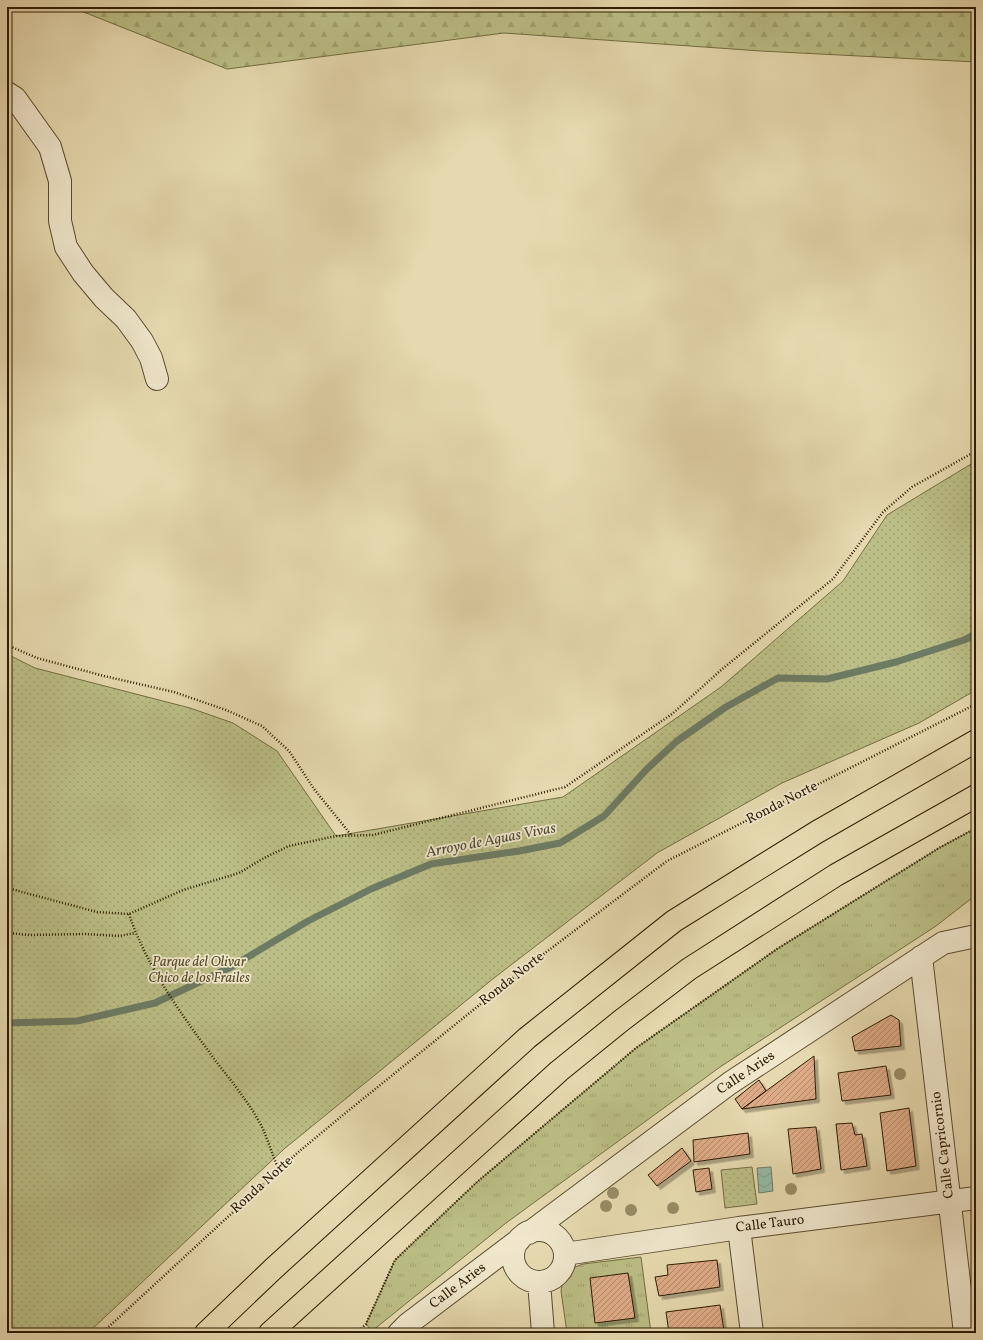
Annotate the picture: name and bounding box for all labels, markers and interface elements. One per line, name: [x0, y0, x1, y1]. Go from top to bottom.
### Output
street label: Ronda Norte: [743, 777, 821, 829]
water label: Arroyo de Aguas Vivas: [423, 818, 558, 864]
street label: Ronda Norte: [475, 947, 549, 1010]
park label: Parque del Olivar Chico de los Frailes: [148, 953, 250, 988]
street label: Calle Aries: [713, 1047, 779, 1099]
street label: Calle Capricornio: [927, 1090, 959, 1200]
street label: Ronda Norte: [227, 1152, 298, 1218]
street label: Calle Tauro: [735, 1210, 805, 1238]
street label: Calle Aries: [426, 1258, 490, 1314]

